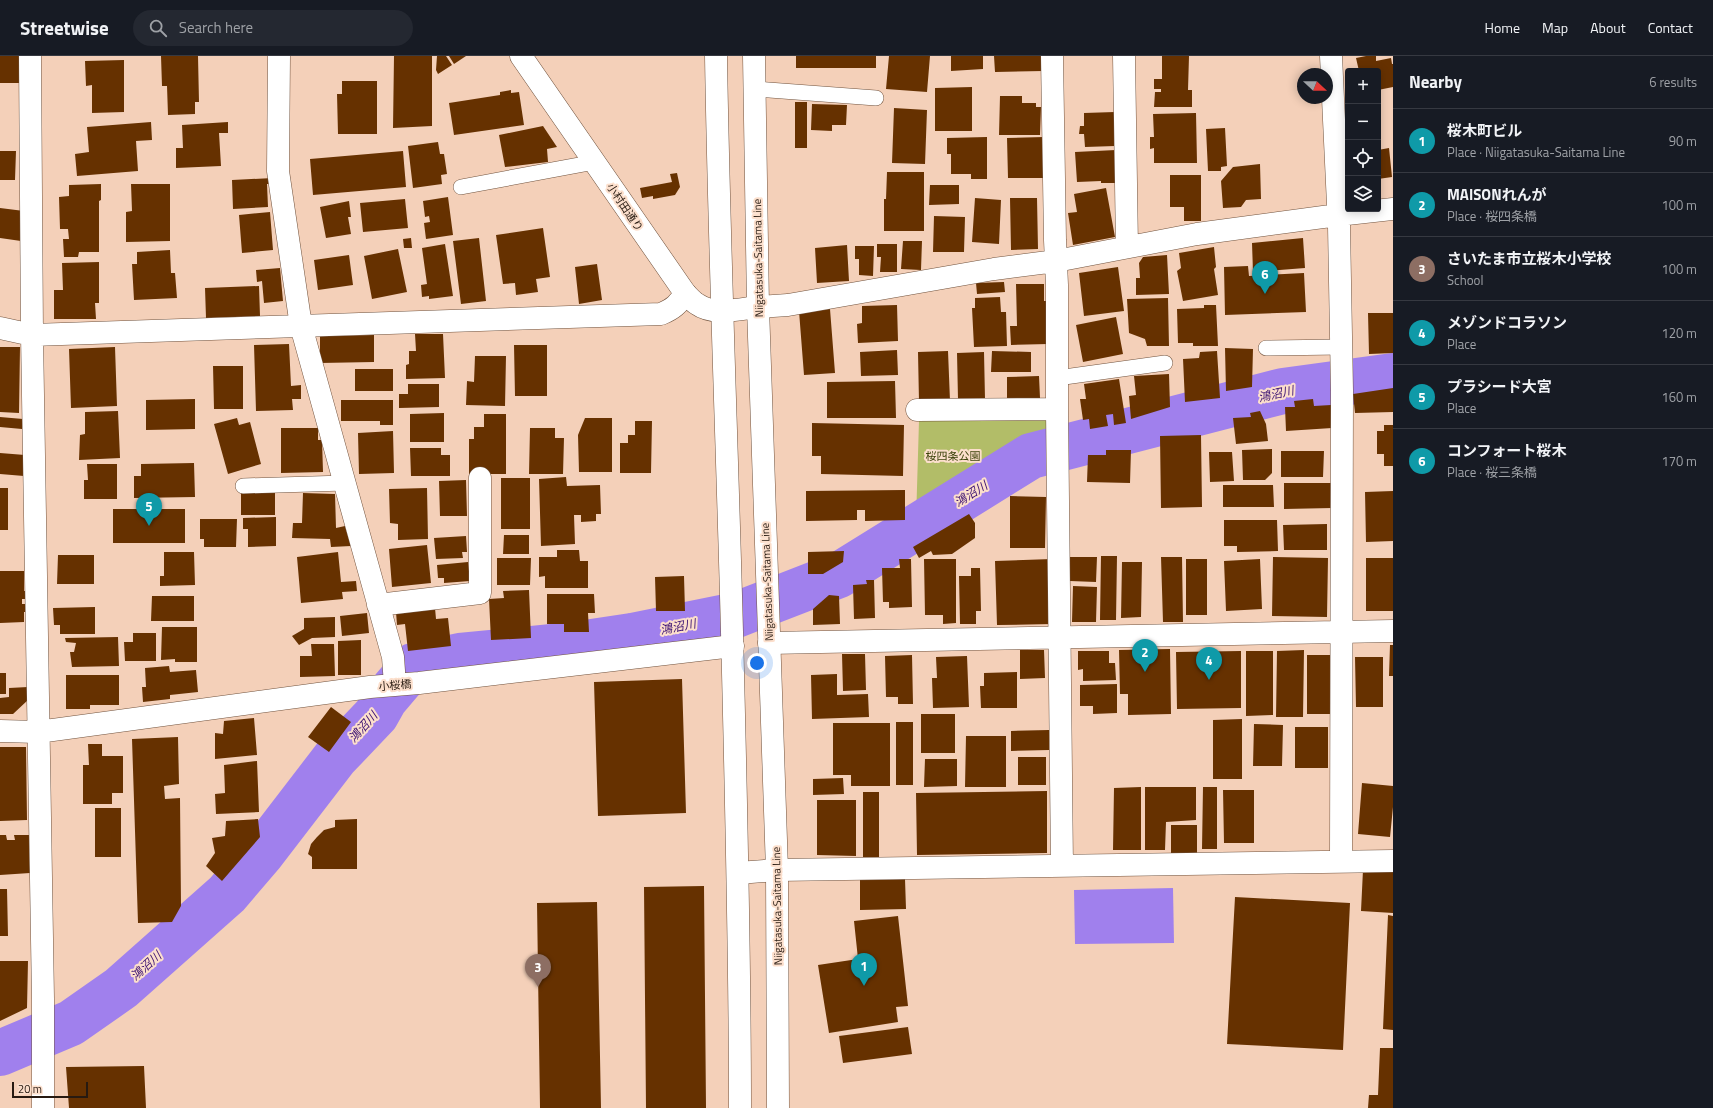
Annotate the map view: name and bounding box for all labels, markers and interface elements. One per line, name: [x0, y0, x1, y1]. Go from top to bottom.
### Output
search box: [133, 10, 413, 46]
text: Streetwise: [20, 13, 109, 42]
text: Search here: [179, 16, 253, 39]
icon: search: [147, 17, 169, 39]
text: Home: [1485, 17, 1520, 38]
text: Map: [1542, 17, 1568, 38]
text: About: [1590, 17, 1626, 38]
text: Contact: [1648, 17, 1693, 38]
north arrow: [1297, 68, 1333, 104]
map controls: [1345, 68, 1381, 212]
button: +: [1345, 68, 1381, 104]
text: Nearby: [1409, 69, 1462, 95]
text: 6 results: [1649, 72, 1697, 92]
button: −: [1345, 104, 1381, 140]
text: 桜木町ビル: [1447, 119, 1522, 142]
text: 1: [1418, 131, 1426, 151]
text: 90 m: [1669, 131, 1697, 151]
button: locate: [1345, 140, 1381, 176]
text: Place · Niigatasuka-Saitama Line: [1447, 142, 1625, 162]
button: layers: [1345, 176, 1381, 212]
street label: 小村田通り: [603, 180, 647, 234]
text: MAISONれんが: [1447, 183, 1547, 206]
text: 2: [1418, 195, 1426, 215]
text: 100 m: [1661, 195, 1697, 215]
street label: Niigatasuka-Saitama Line: [749, 198, 767, 317]
text: Place · 桜四条橋: [1447, 206, 1537, 226]
text: さいたま市立桜木小学校: [1447, 247, 1612, 270]
text: 3: [1418, 259, 1426, 279]
text: 100 m: [1661, 259, 1697, 279]
pin: 6: [1252, 261, 1278, 294]
text: School: [1447, 270, 1483, 290]
text: メゾンドコラソン: [1447, 311, 1567, 334]
text: 4: [1418, 323, 1426, 343]
text: 120 m: [1661, 323, 1697, 343]
text: Place: [1447, 334, 1476, 354]
text: プラシード大宮: [1447, 375, 1552, 398]
water label: 鴻沼川: [1256, 380, 1297, 407]
text: 5: [1418, 387, 1426, 407]
text: 160 m: [1661, 387, 1697, 407]
text: Place: [1447, 398, 1476, 418]
text: コンフォート桜木: [1447, 439, 1567, 462]
park label: 桜四条公園: [926, 448, 981, 464]
text: 6: [1418, 451, 1426, 471]
text: 170 m: [1661, 451, 1697, 471]
text: Place · 桜三条橋: [1447, 462, 1537, 482]
water label: 鴻沼川: [950, 475, 993, 511]
pin: 5: [136, 493, 162, 526]
street label: Niigatasuka-Saitama Line: [757, 522, 777, 642]
water label: 鴻沼川: [658, 613, 699, 639]
pin: 2: [1132, 639, 1158, 672]
pin: 4: [1196, 647, 1222, 680]
your location: [747, 653, 767, 673]
street label: 小桜橋: [378, 676, 412, 694]
water label: 鴻沼川: [344, 705, 383, 746]
street label: Niigatasuka-Saitama Line: [768, 846, 786, 965]
water label: 鴻沼川: [126, 945, 167, 985]
pin: 1: [851, 953, 877, 986]
pin: 3: [525, 954, 551, 987]
scale bar: [12, 1080, 88, 1099]
text: 20 m: [18, 1081, 42, 1097]

